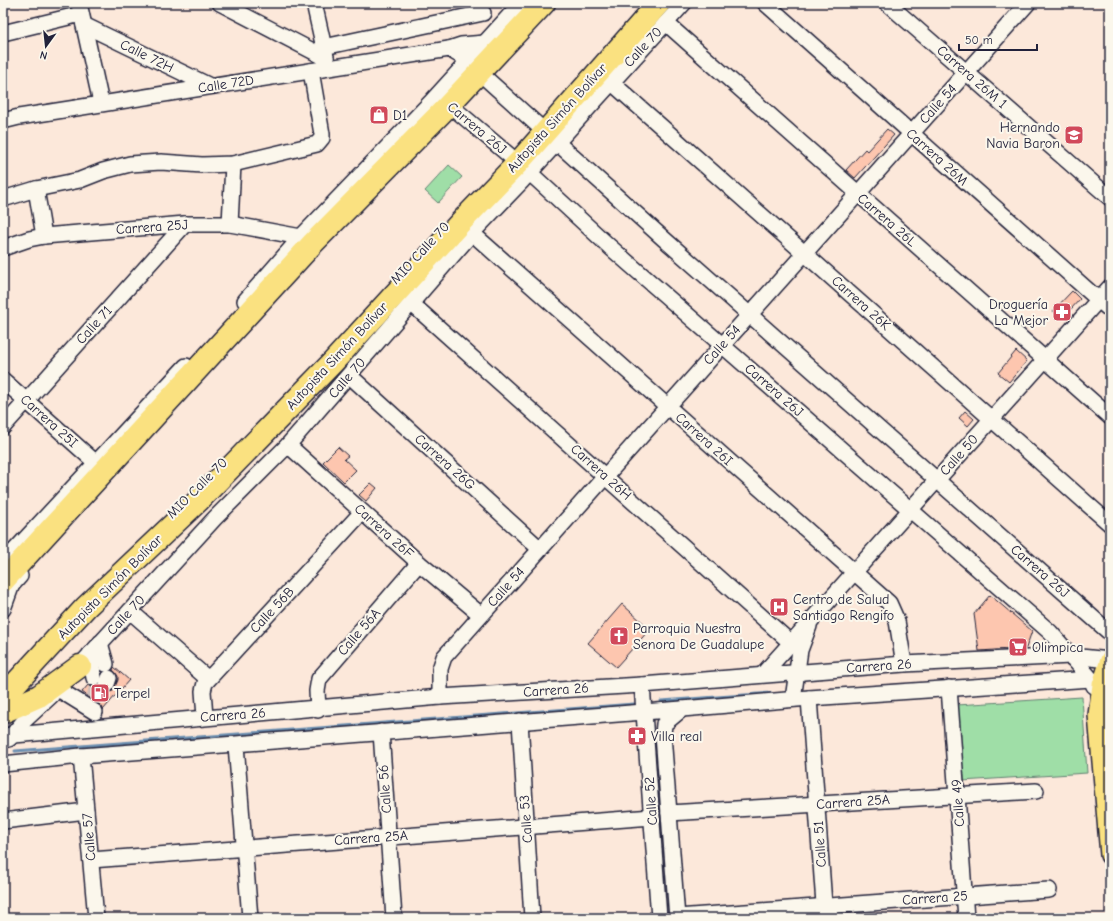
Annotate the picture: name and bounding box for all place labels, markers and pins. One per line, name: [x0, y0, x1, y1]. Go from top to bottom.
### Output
shop icon: D1: [368, 104, 390, 126]
place label: D1: [393, 107, 407, 124]
place label: Hernando Navia Baron: [986, 119, 1060, 152]
school or university icon: Hernando Navia Baron: [1063, 124, 1085, 146]
place label: Droguería La Mejor: [989, 296, 1048, 329]
pharmacy icon: Droguería La Mejor: [1051, 301, 1073, 323]
place label: Centro de Salud Santiago Rengifo: [793, 591, 894, 624]
hospital icon: Centro de Salud Santiago Rengifo: [768, 596, 790, 618]
place label: Parroquia Nuestra Senora De Guadalupe: [633, 620, 764, 653]
church icon: Parroquia Nuestra Senora De Guadalupe: [608, 625, 630, 647]
supermarket icon: Olimpica: [1007, 636, 1029, 658]
place label: Olimpica: [1032, 639, 1083, 656]
fuel station icon: Terpel: [89, 682, 111, 704]
place label: Terpel: [114, 685, 150, 702]
pharmacy icon: Villa real: [626, 725, 648, 747]
place label: Villa real: [651, 728, 702, 745]

